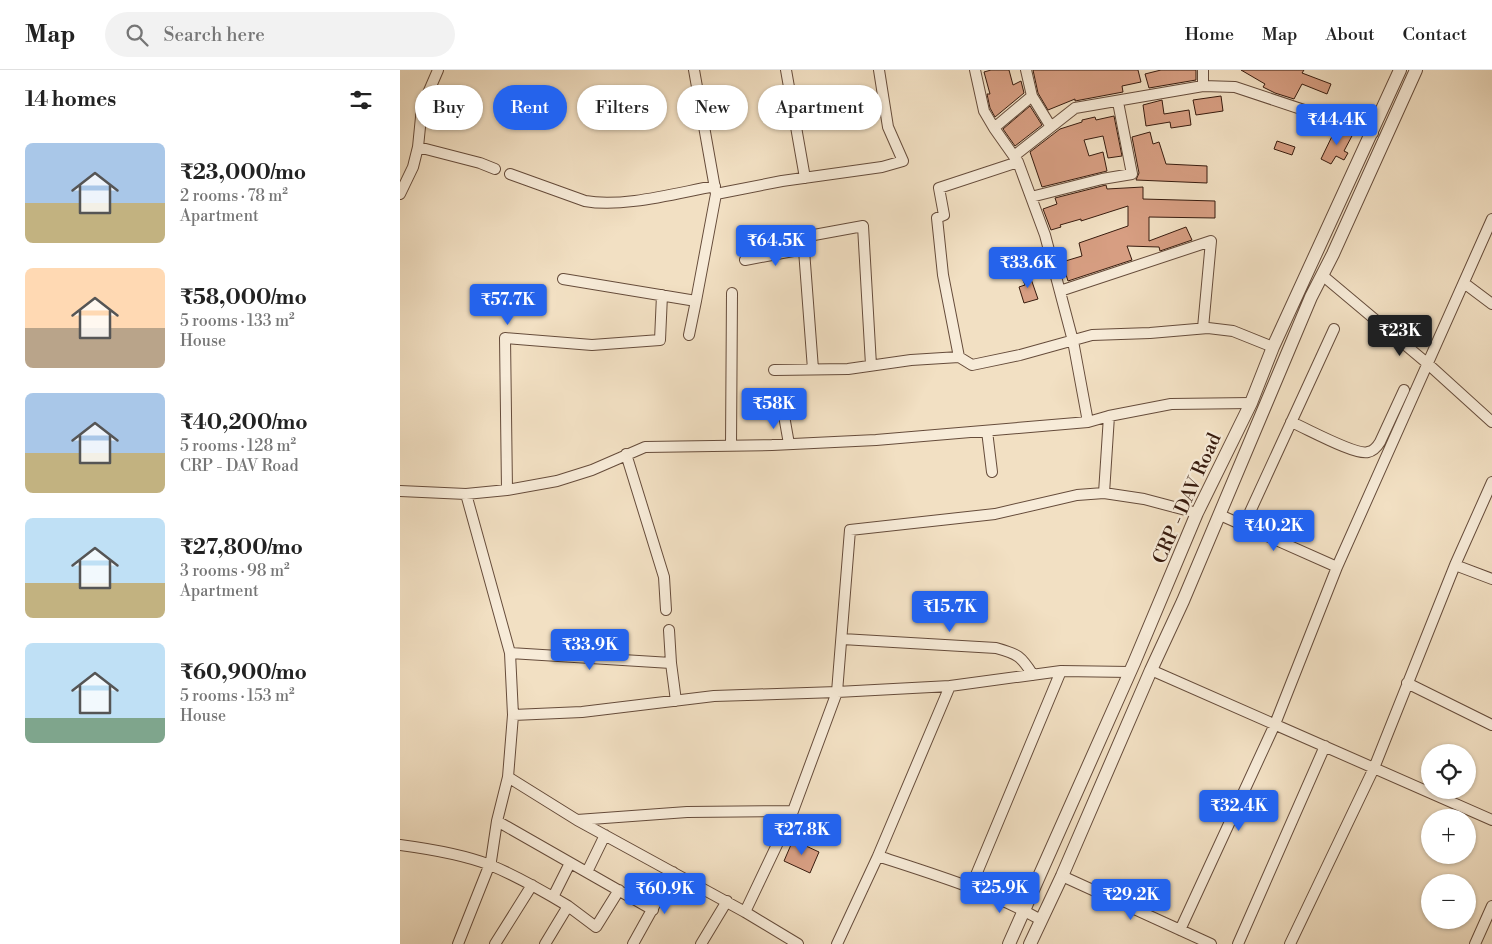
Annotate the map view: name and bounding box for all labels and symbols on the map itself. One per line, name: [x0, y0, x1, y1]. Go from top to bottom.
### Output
pin: ₹44.4K: [1296, 104, 1378, 146]
pin: ₹64.5K: [735, 224, 817, 267]
pin: ₹33.6K: [987, 246, 1069, 289]
pin: ₹57.7K: [467, 284, 549, 326]
pin: ₹23K: [1370, 314, 1430, 357]
pin: ₹58K: [744, 388, 804, 430]
street label: CRP - DAV Road: [1147, 429, 1227, 568]
pin: ₹40.2K: [1233, 510, 1315, 552]
pin: ₹15.7K: [909, 590, 991, 633]
pin: ₹33.9K: [549, 628, 631, 671]
pin: ₹32.4K: [1198, 790, 1280, 832]
pin: ₹27.8K: [761, 814, 843, 856]
pin: ₹60.9K: [624, 872, 706, 915]
pin: ₹25.9K: [959, 872, 1041, 914]
pin: ₹29.2K: [1090, 878, 1172, 921]

